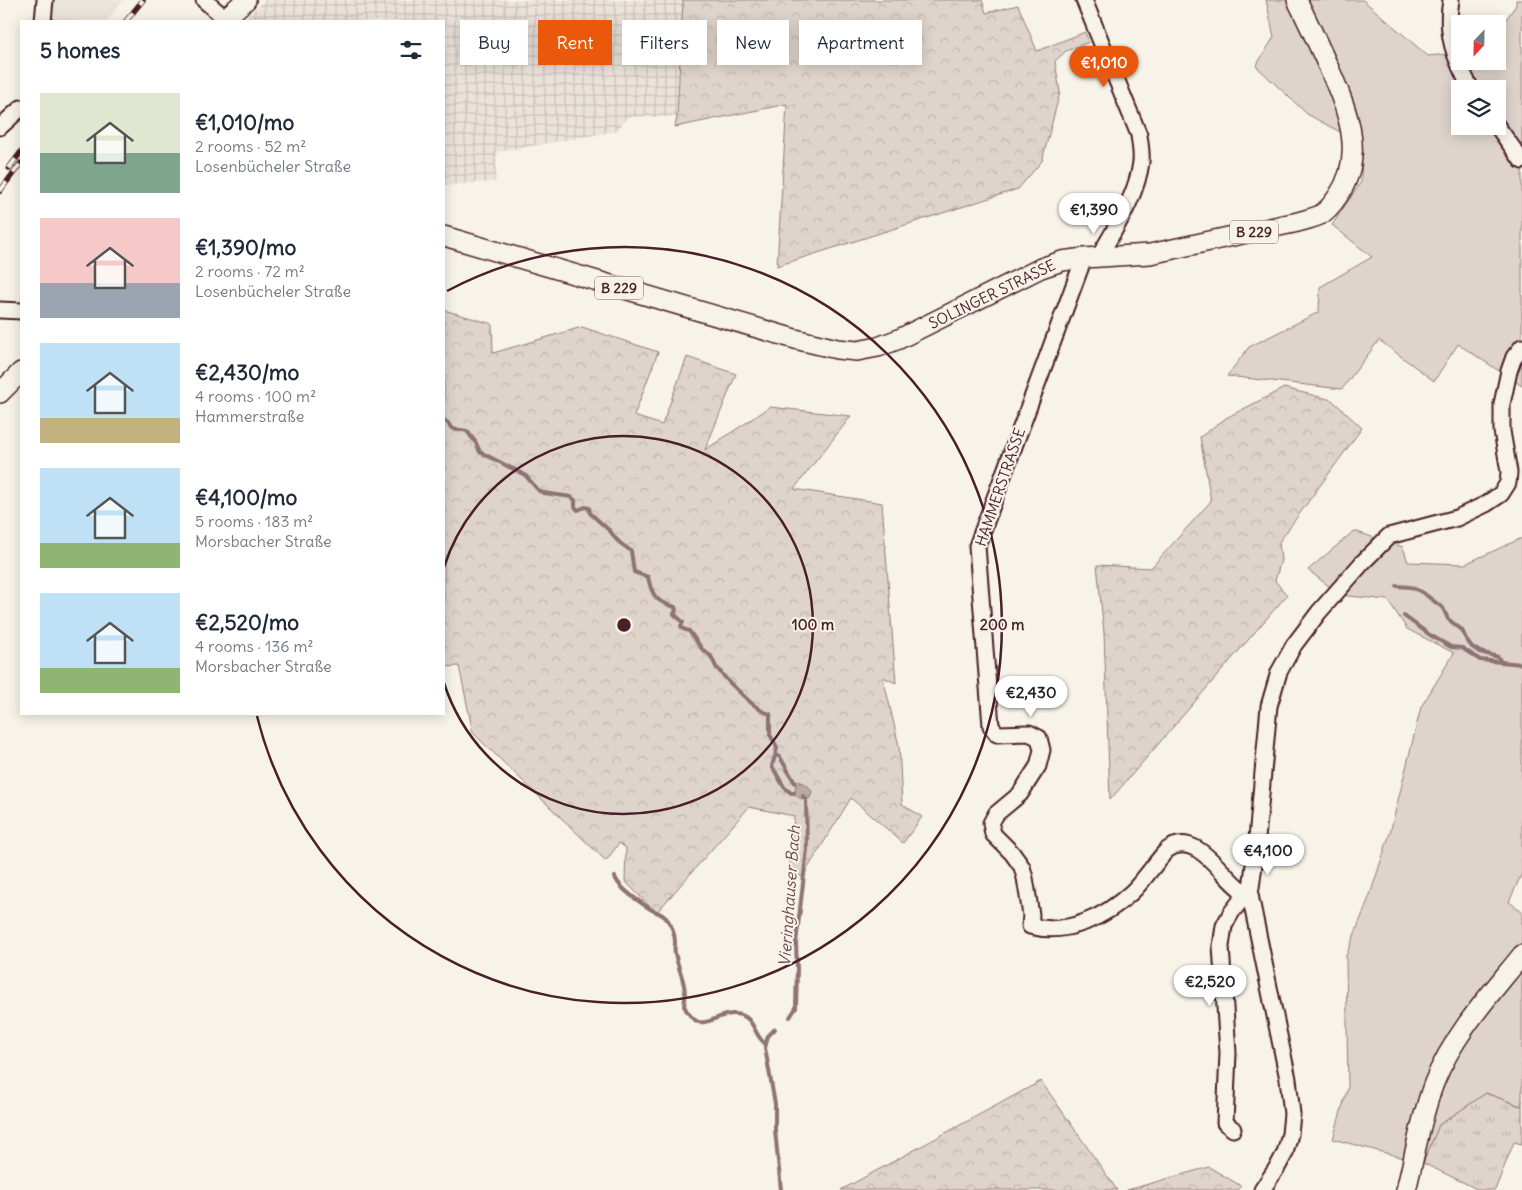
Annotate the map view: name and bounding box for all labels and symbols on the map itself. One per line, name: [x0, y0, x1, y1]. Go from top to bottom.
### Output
north arrow: [1451, 15, 1506, 70]
pin: €1,010: [1063, 46, 1145, 88]
pin: €1,390: [1053, 192, 1135, 235]
road number: B 229: [1230, 220, 1278, 243]
street label: SOLINGER STRASSE: [926, 255, 1059, 333]
road number: B 229: [595, 276, 643, 300]
street label: HAMMERSTRASSE: [971, 425, 1029, 549]
text: 100 m: [792, 615, 834, 634]
text: 200 m: [980, 615, 1024, 634]
centre of rings: [615, 616, 633, 634]
pin: €2,430: [990, 676, 1072, 718]
water label: Vieringhauser Bach: [774, 824, 804, 967]
pin: €4,100: [1227, 834, 1309, 876]
pin: €2,520: [1169, 964, 1251, 1007]

